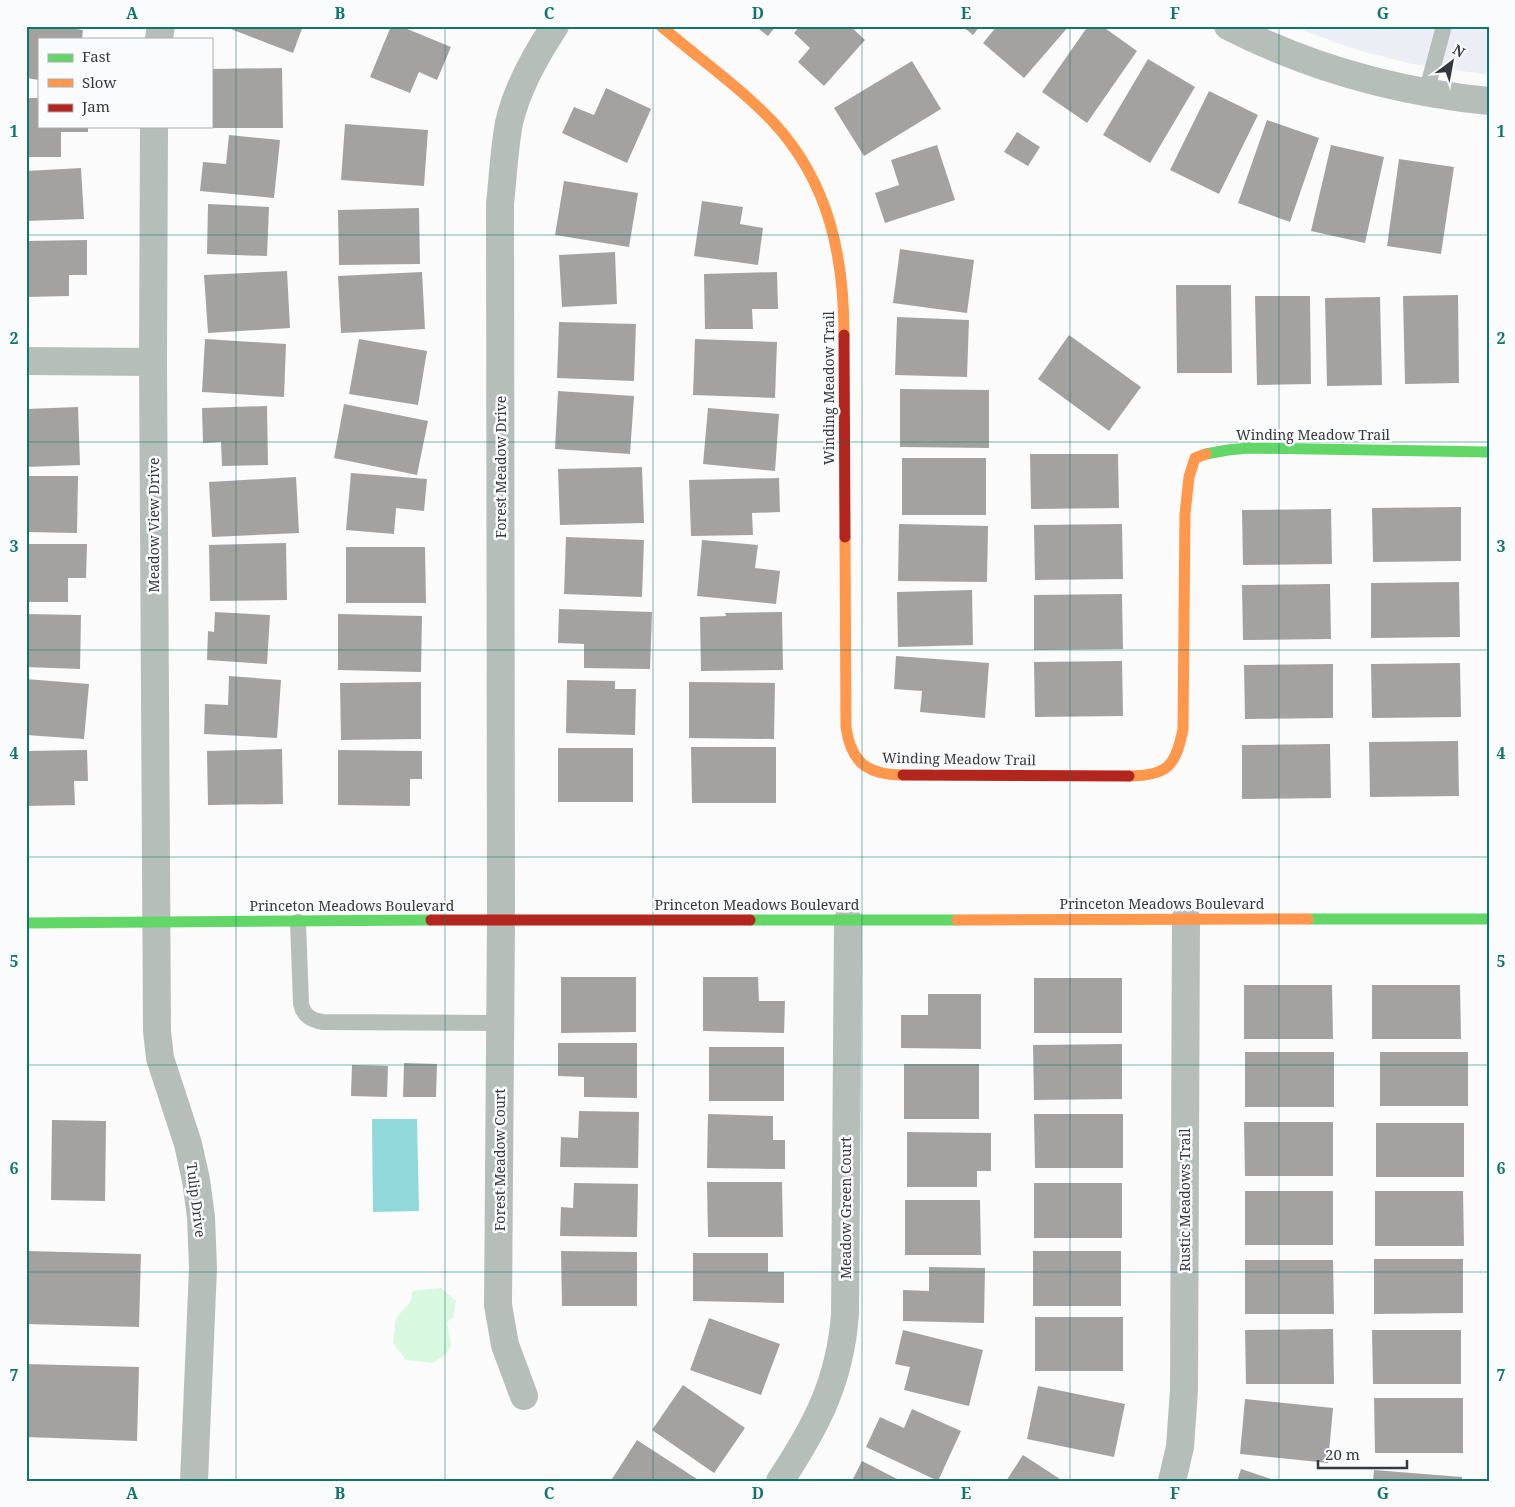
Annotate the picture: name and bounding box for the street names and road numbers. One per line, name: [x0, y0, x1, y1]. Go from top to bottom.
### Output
street label: Winding Meadow Trail: [819, 310, 838, 465]
street label: Forest Meadow Drive: [491, 396, 510, 538]
street label: Winding Meadow Trail: [1236, 425, 1391, 444]
street label: Meadow View Drive: [144, 458, 163, 592]
street label: Winding Meadow Trail: [882, 748, 1037, 769]
street label: Princeton Meadows Boulevard: [1060, 894, 1265, 913]
street label: Princeton Meadows Boulevard: [655, 895, 860, 914]
street label: Princeton Meadows Boulevard: [250, 896, 455, 915]
street label: Forest Meadow Court: [490, 1089, 509, 1231]
street label: Rustic Meadows Trail: [1175, 1128, 1194, 1272]
street label: Meadow Green Court: [836, 1137, 855, 1279]
street label: Tulip Drive: [182, 1161, 211, 1239]

